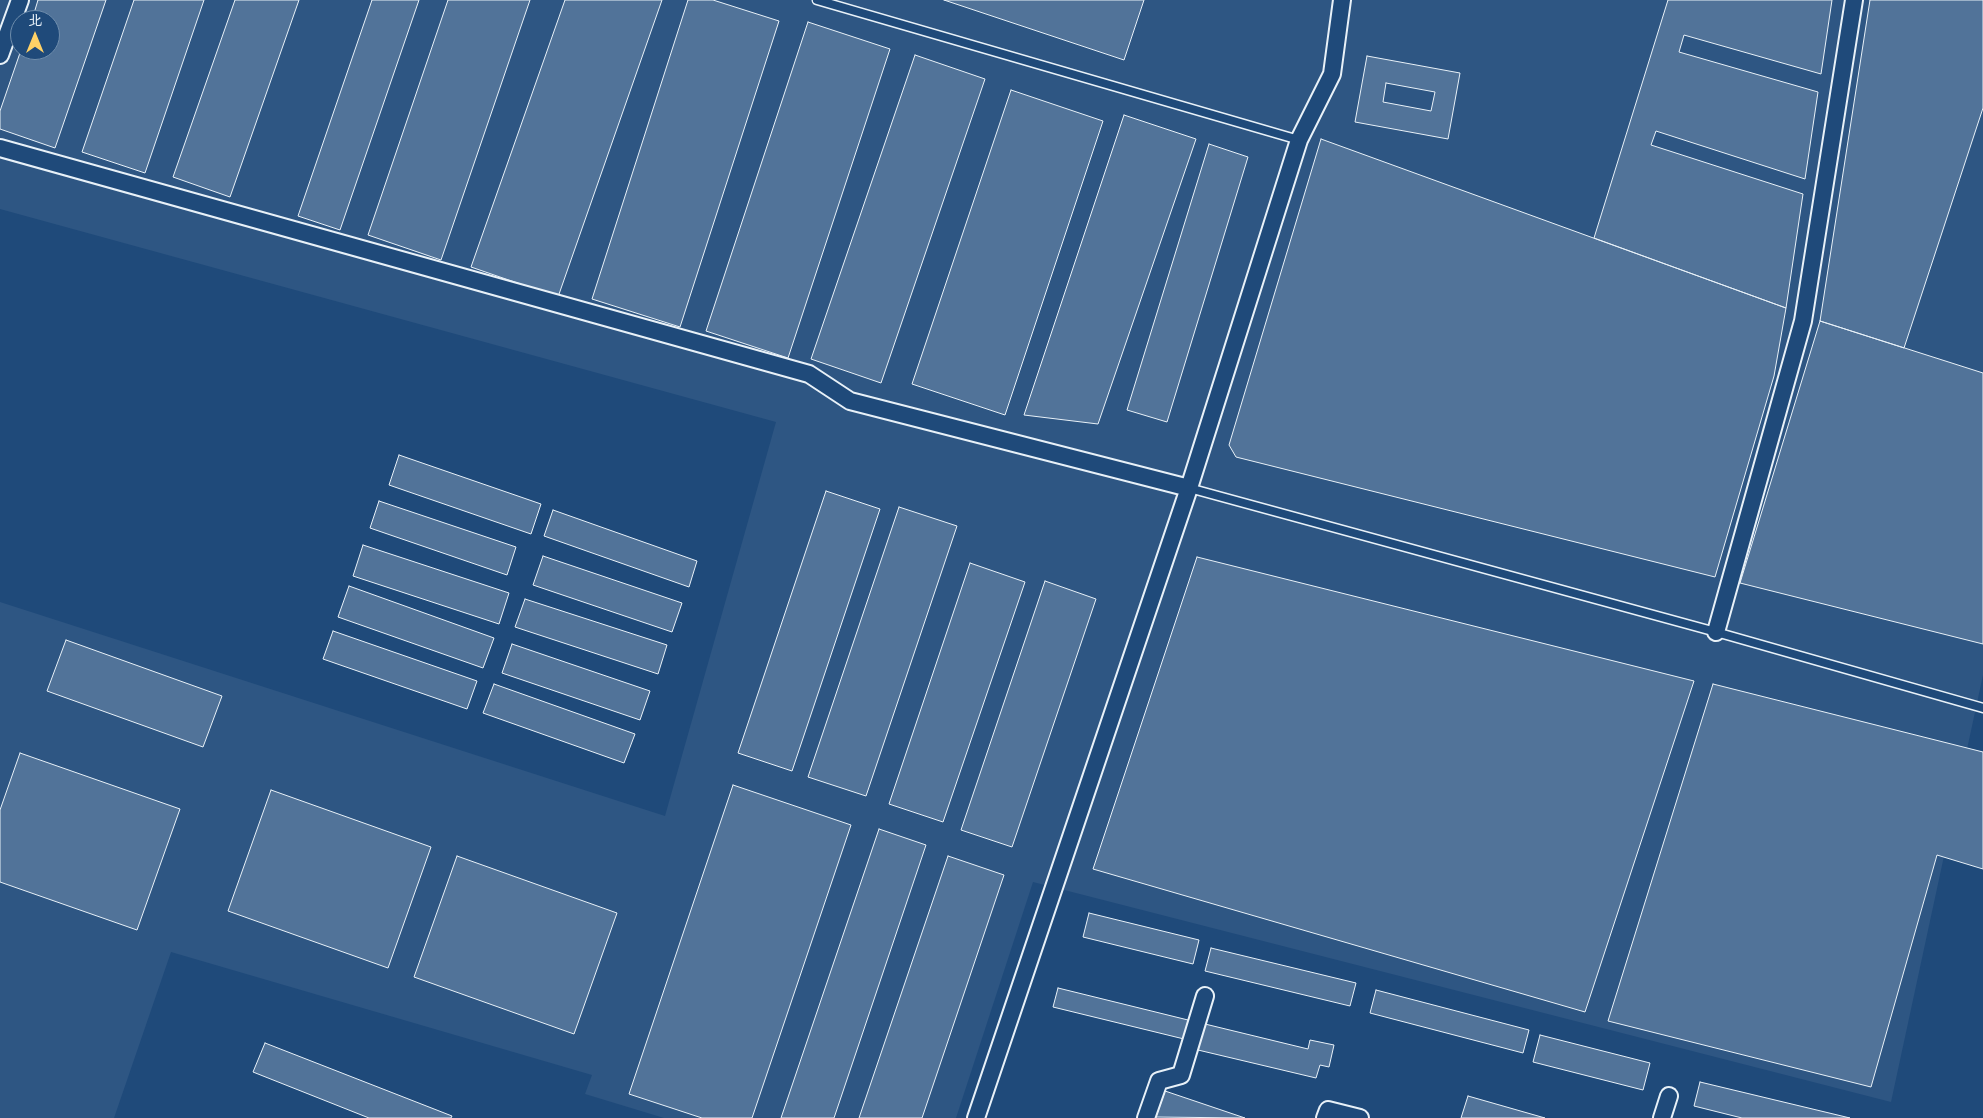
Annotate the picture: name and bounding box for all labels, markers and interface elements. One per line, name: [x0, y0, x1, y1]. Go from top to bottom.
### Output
north arrow: [10, 10, 60, 60]
text: 北: [28, 12, 42, 30]

